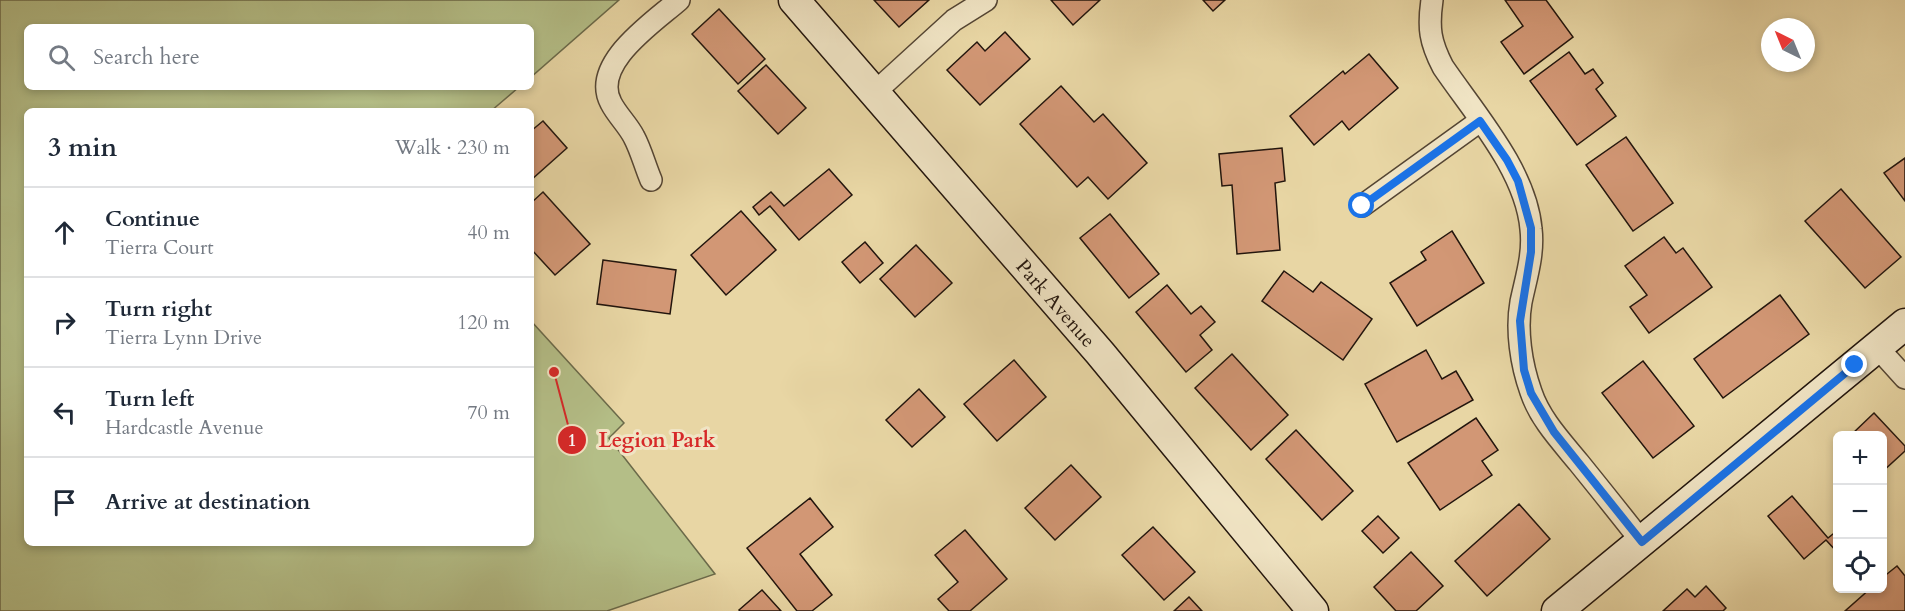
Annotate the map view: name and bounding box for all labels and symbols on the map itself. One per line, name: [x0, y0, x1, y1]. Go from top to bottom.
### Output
north arrow: [1761, 18, 1815, 72]
route start: [1348, 192, 1374, 218]
street label: Park Avenue: [1010, 253, 1101, 353]
route end: [1841, 351, 1867, 377]
callout: Legion Park: [557, 421, 728, 460]
text: Legion Park: [598, 426, 716, 455]
text: 1: [567, 428, 577, 453]

